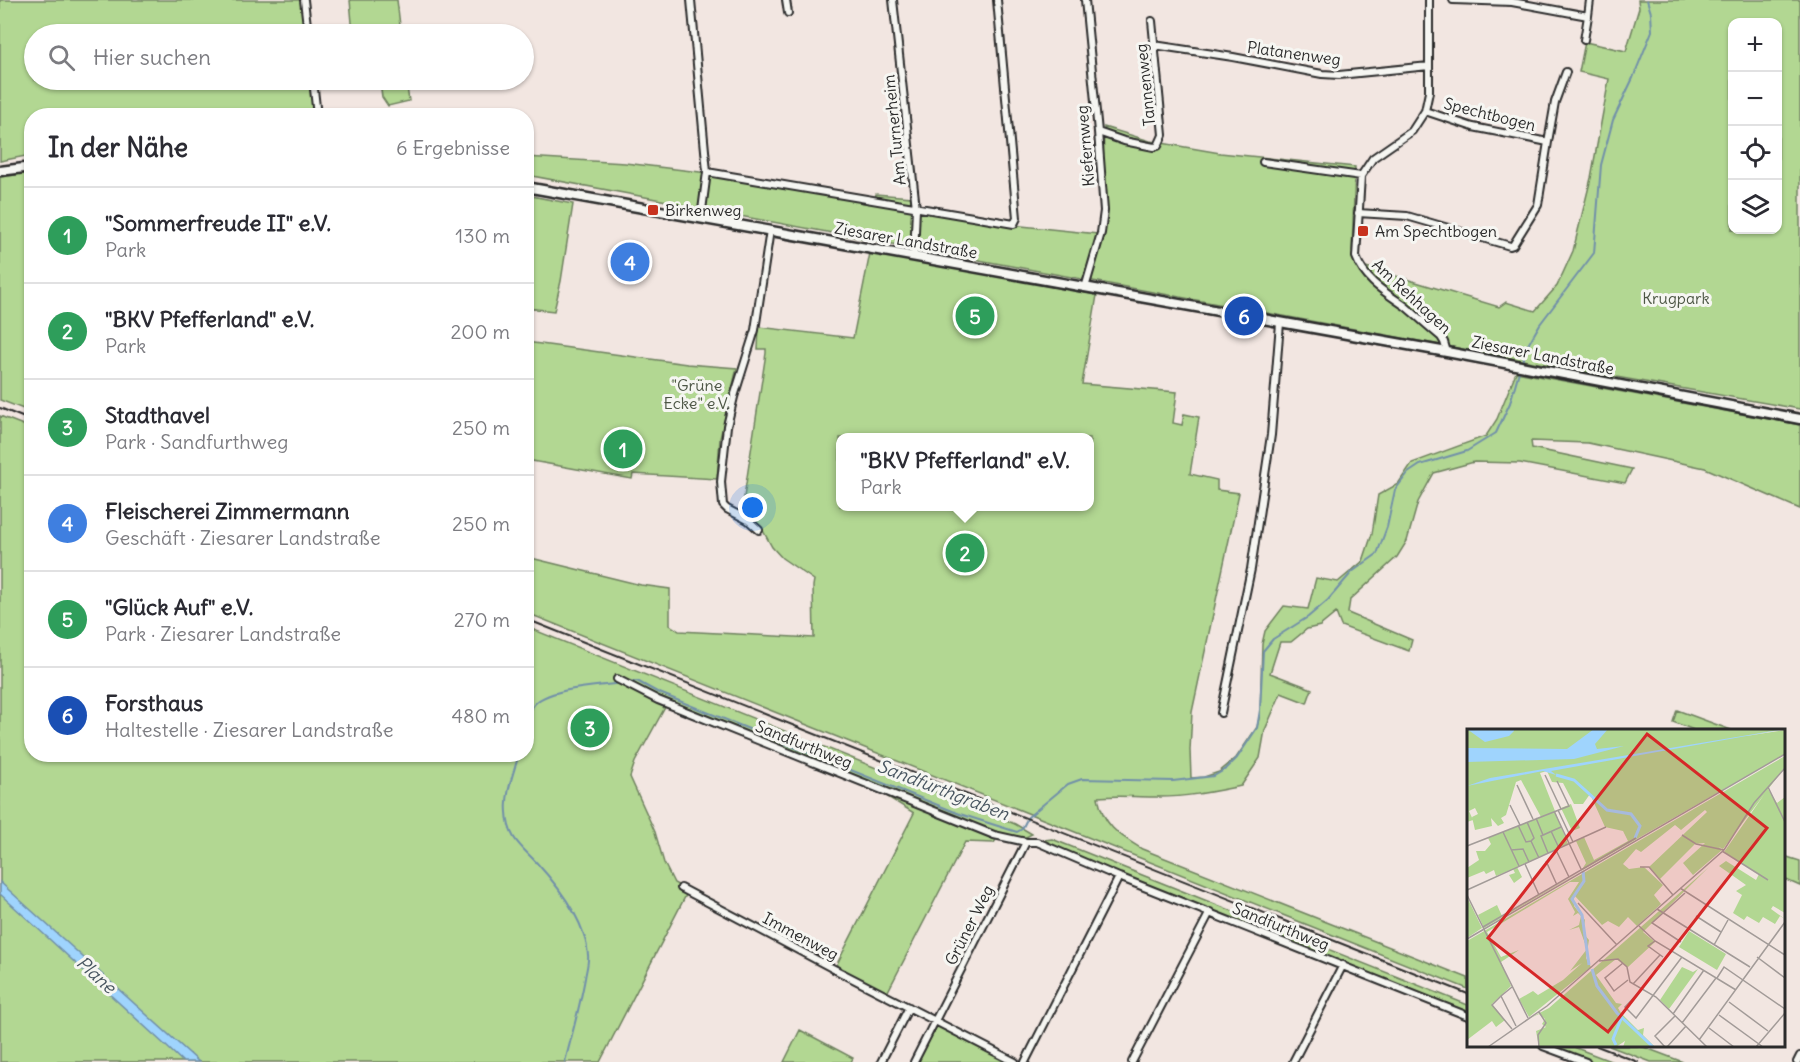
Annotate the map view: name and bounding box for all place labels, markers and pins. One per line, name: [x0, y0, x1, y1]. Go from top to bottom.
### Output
place label: Birkenweg: [665, 200, 742, 220]
marker: Birkenweg: [646, 203, 660, 217]
place label: Am Spechtbogen: [1375, 221, 1497, 241]
marker: Am Spechtbogen: [1356, 224, 1370, 238]
pin: 4: [610, 240, 650, 284]
pin: 5: [956, 294, 994, 338]
pin: 6: [1224, 294, 1264, 338]
pin: 1: [604, 426, 642, 472]
pin: 2: [946, 530, 984, 576]
pin: 3: [570, 706, 610, 750]

